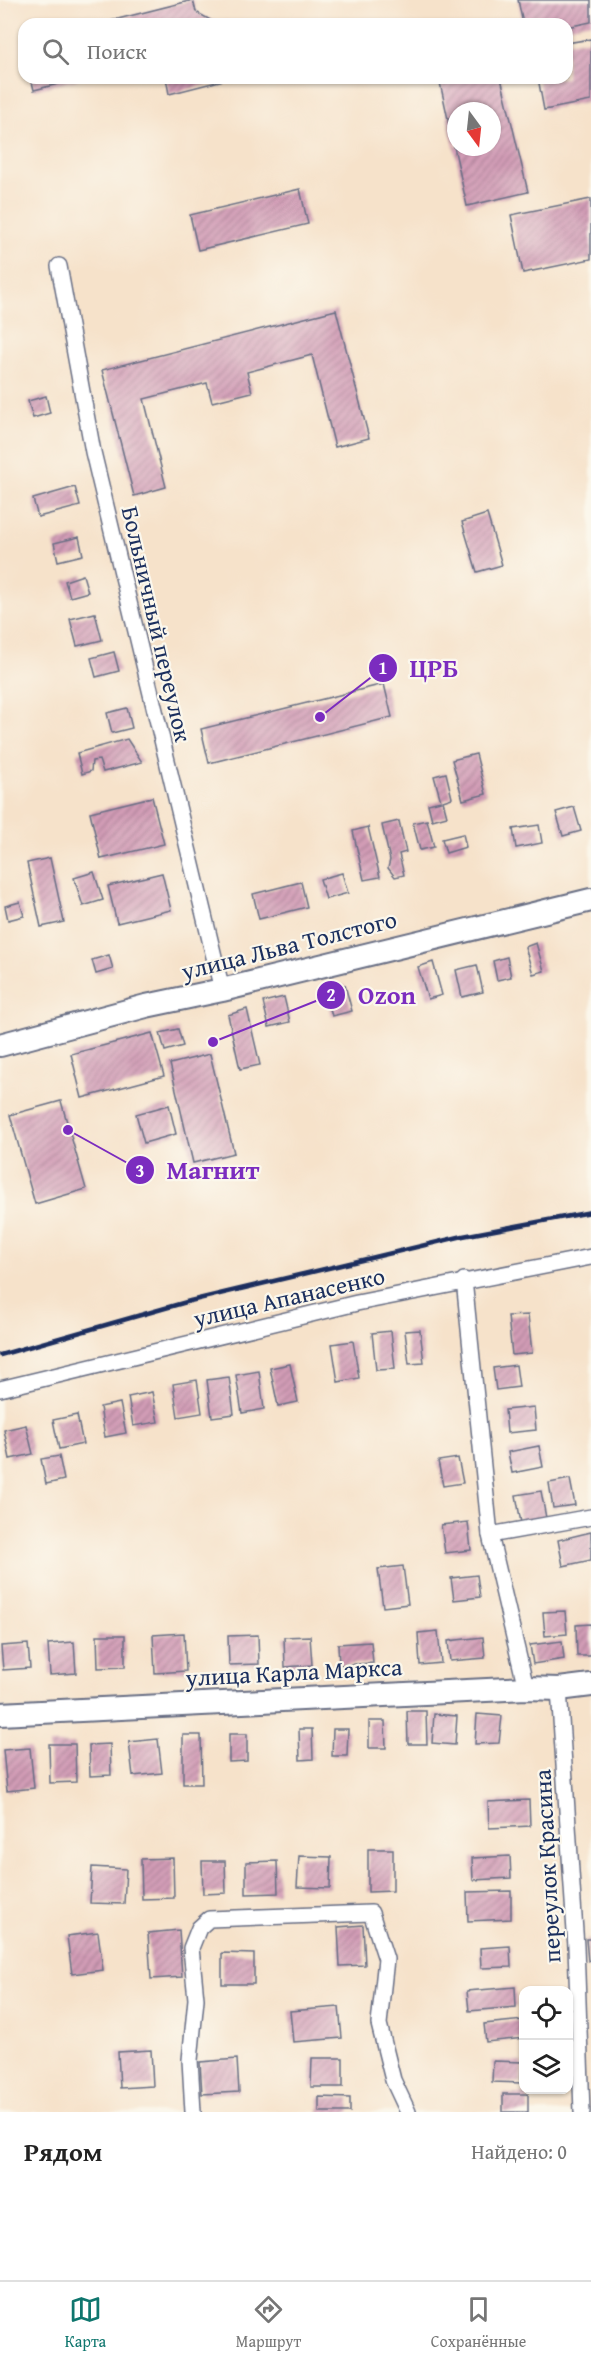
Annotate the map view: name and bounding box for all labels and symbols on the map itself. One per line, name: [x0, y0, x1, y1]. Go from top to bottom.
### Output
north arrow: [447, 102, 501, 156]
street label: Больничный переулок: [113, 503, 201, 746]
callout: ЦРБ: [368, 646, 471, 690]
text: ЦРБ: [409, 648, 459, 687]
text: 1: [378, 654, 388, 681]
street label: улица Льва Толстого: [177, 901, 400, 989]
callout: Ozon: [316, 973, 428, 1017]
text: Ozon: [358, 975, 417, 1014]
text: 2: [326, 981, 336, 1008]
callout: Магнит: [125, 1148, 272, 1192]
text: Магнит: [167, 1150, 260, 1189]
text: 3: [135, 1157, 145, 1184]
street label: улица Апанасенко: [189, 1258, 388, 1336]
street label: улица Карла Маркса: [184, 1649, 404, 1695]
street label: переулок Красина: [524, 1768, 570, 1964]

